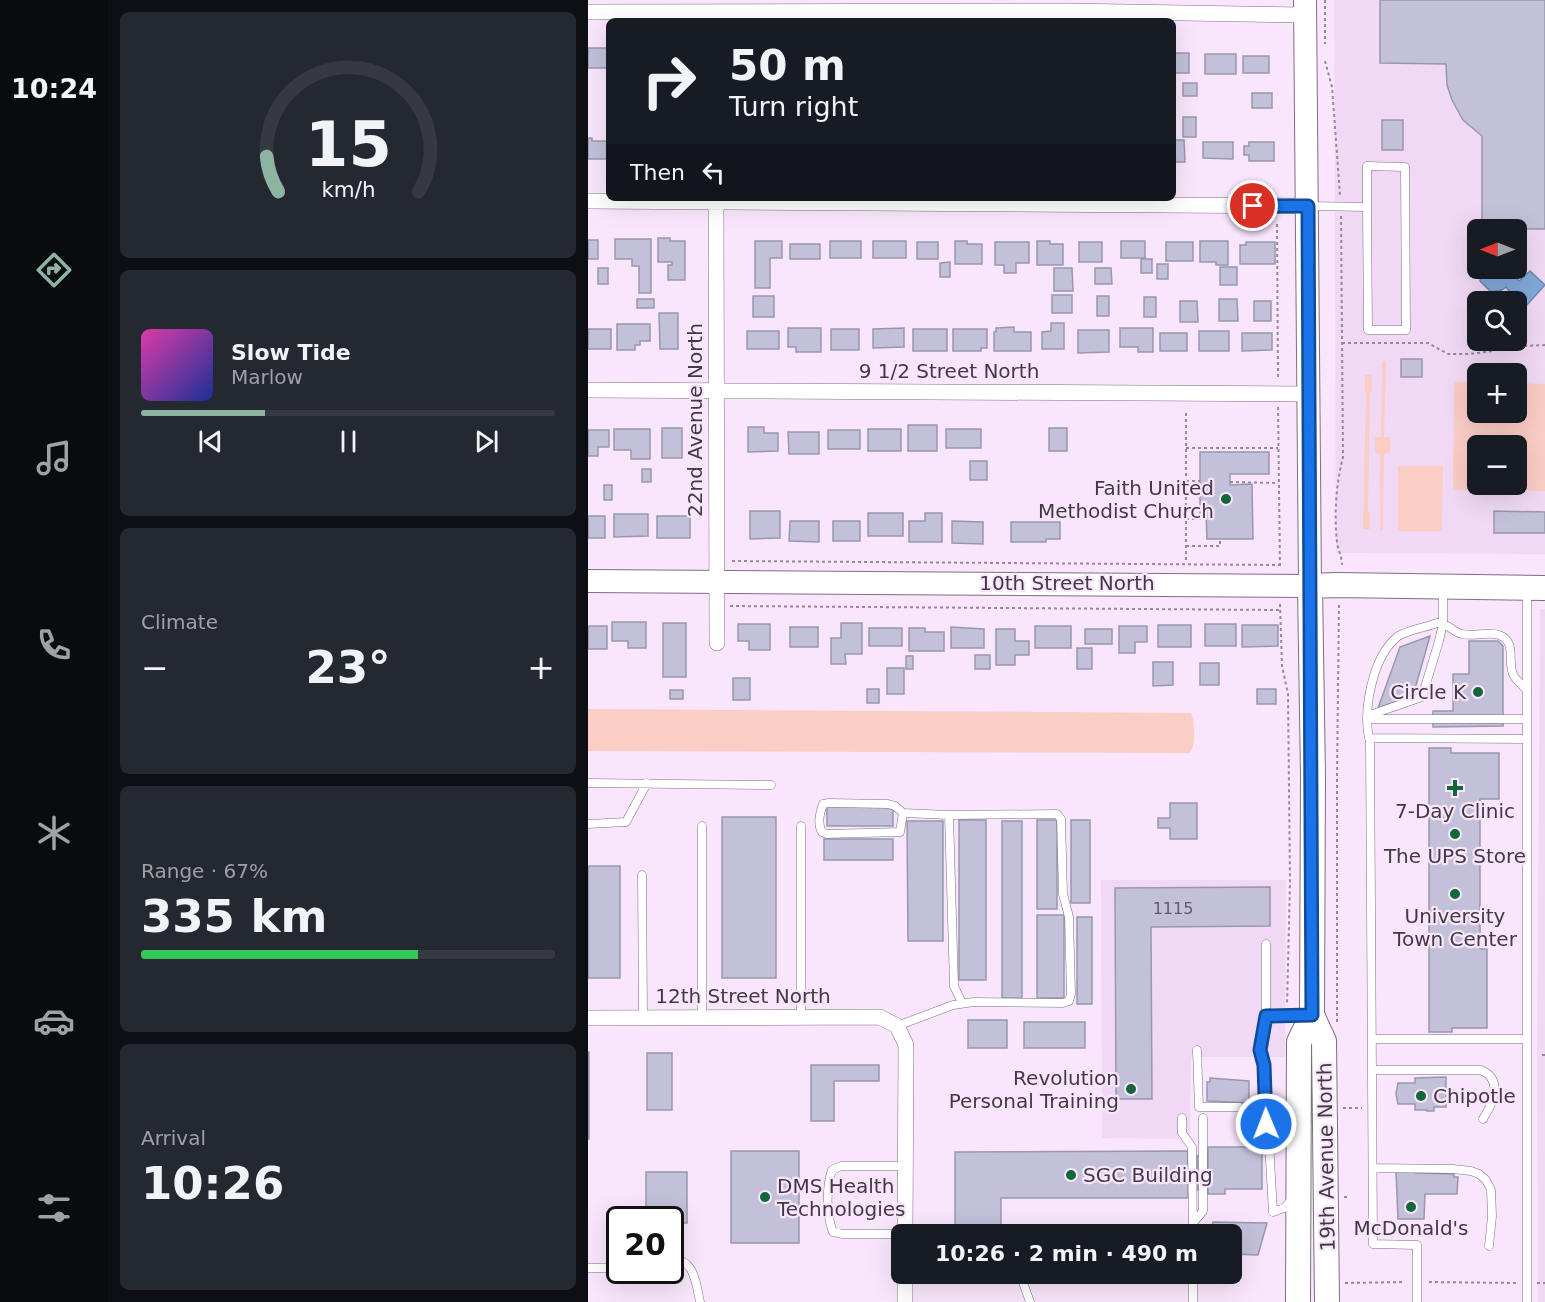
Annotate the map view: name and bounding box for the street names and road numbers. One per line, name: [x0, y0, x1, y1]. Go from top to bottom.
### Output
street label: 22nd Avenue North: [683, 323, 707, 517]
street label: 9 1/2 Street North: [859, 359, 1039, 383]
street label: 10th Street North: [979, 571, 1155, 595]
street label: 12th Street North: [655, 984, 831, 1008]
street label: 19th Avenue North: [1312, 1062, 1340, 1252]

